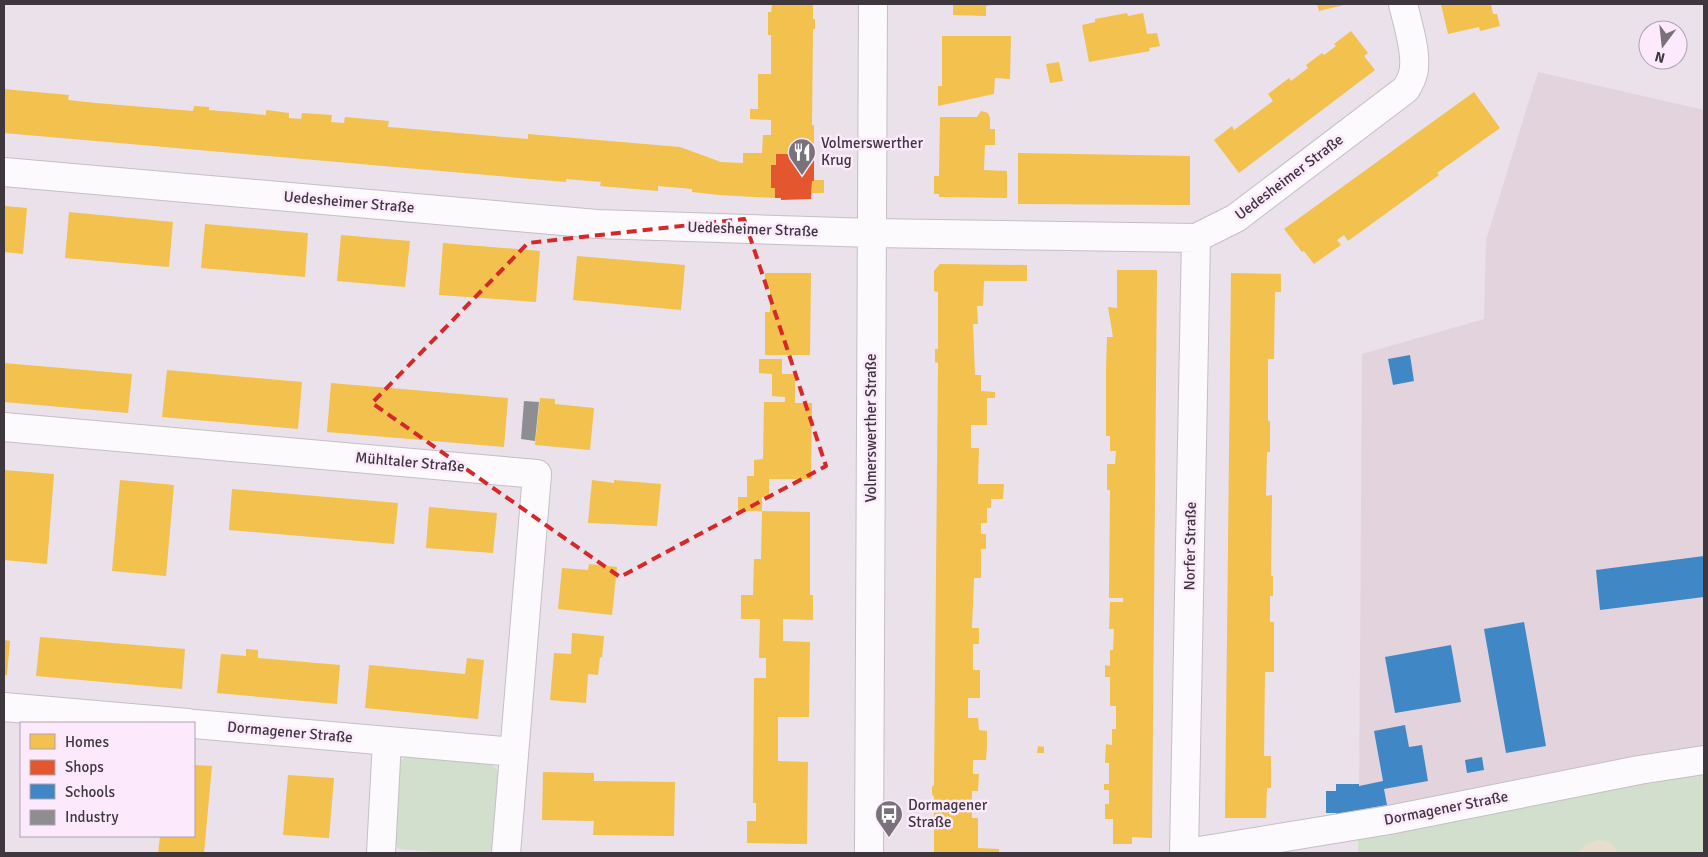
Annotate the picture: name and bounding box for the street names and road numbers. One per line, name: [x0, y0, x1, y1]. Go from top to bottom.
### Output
street label: Uedesheimer Straße: [1231, 130, 1347, 224]
street label: Uedesheimer Straße: [283, 187, 415, 217]
street label: Uedesheimer Straße: [687, 218, 819, 240]
street label: Volmerswerther Straße: [862, 354, 880, 502]
street label: Mühltaler Straße: [355, 448, 465, 476]
street label: Norfer Straße: [1180, 502, 1200, 590]
street label: Dormagener Straße: [226, 718, 354, 746]
street label: Dormagener Straße: [1382, 787, 1510, 829]

